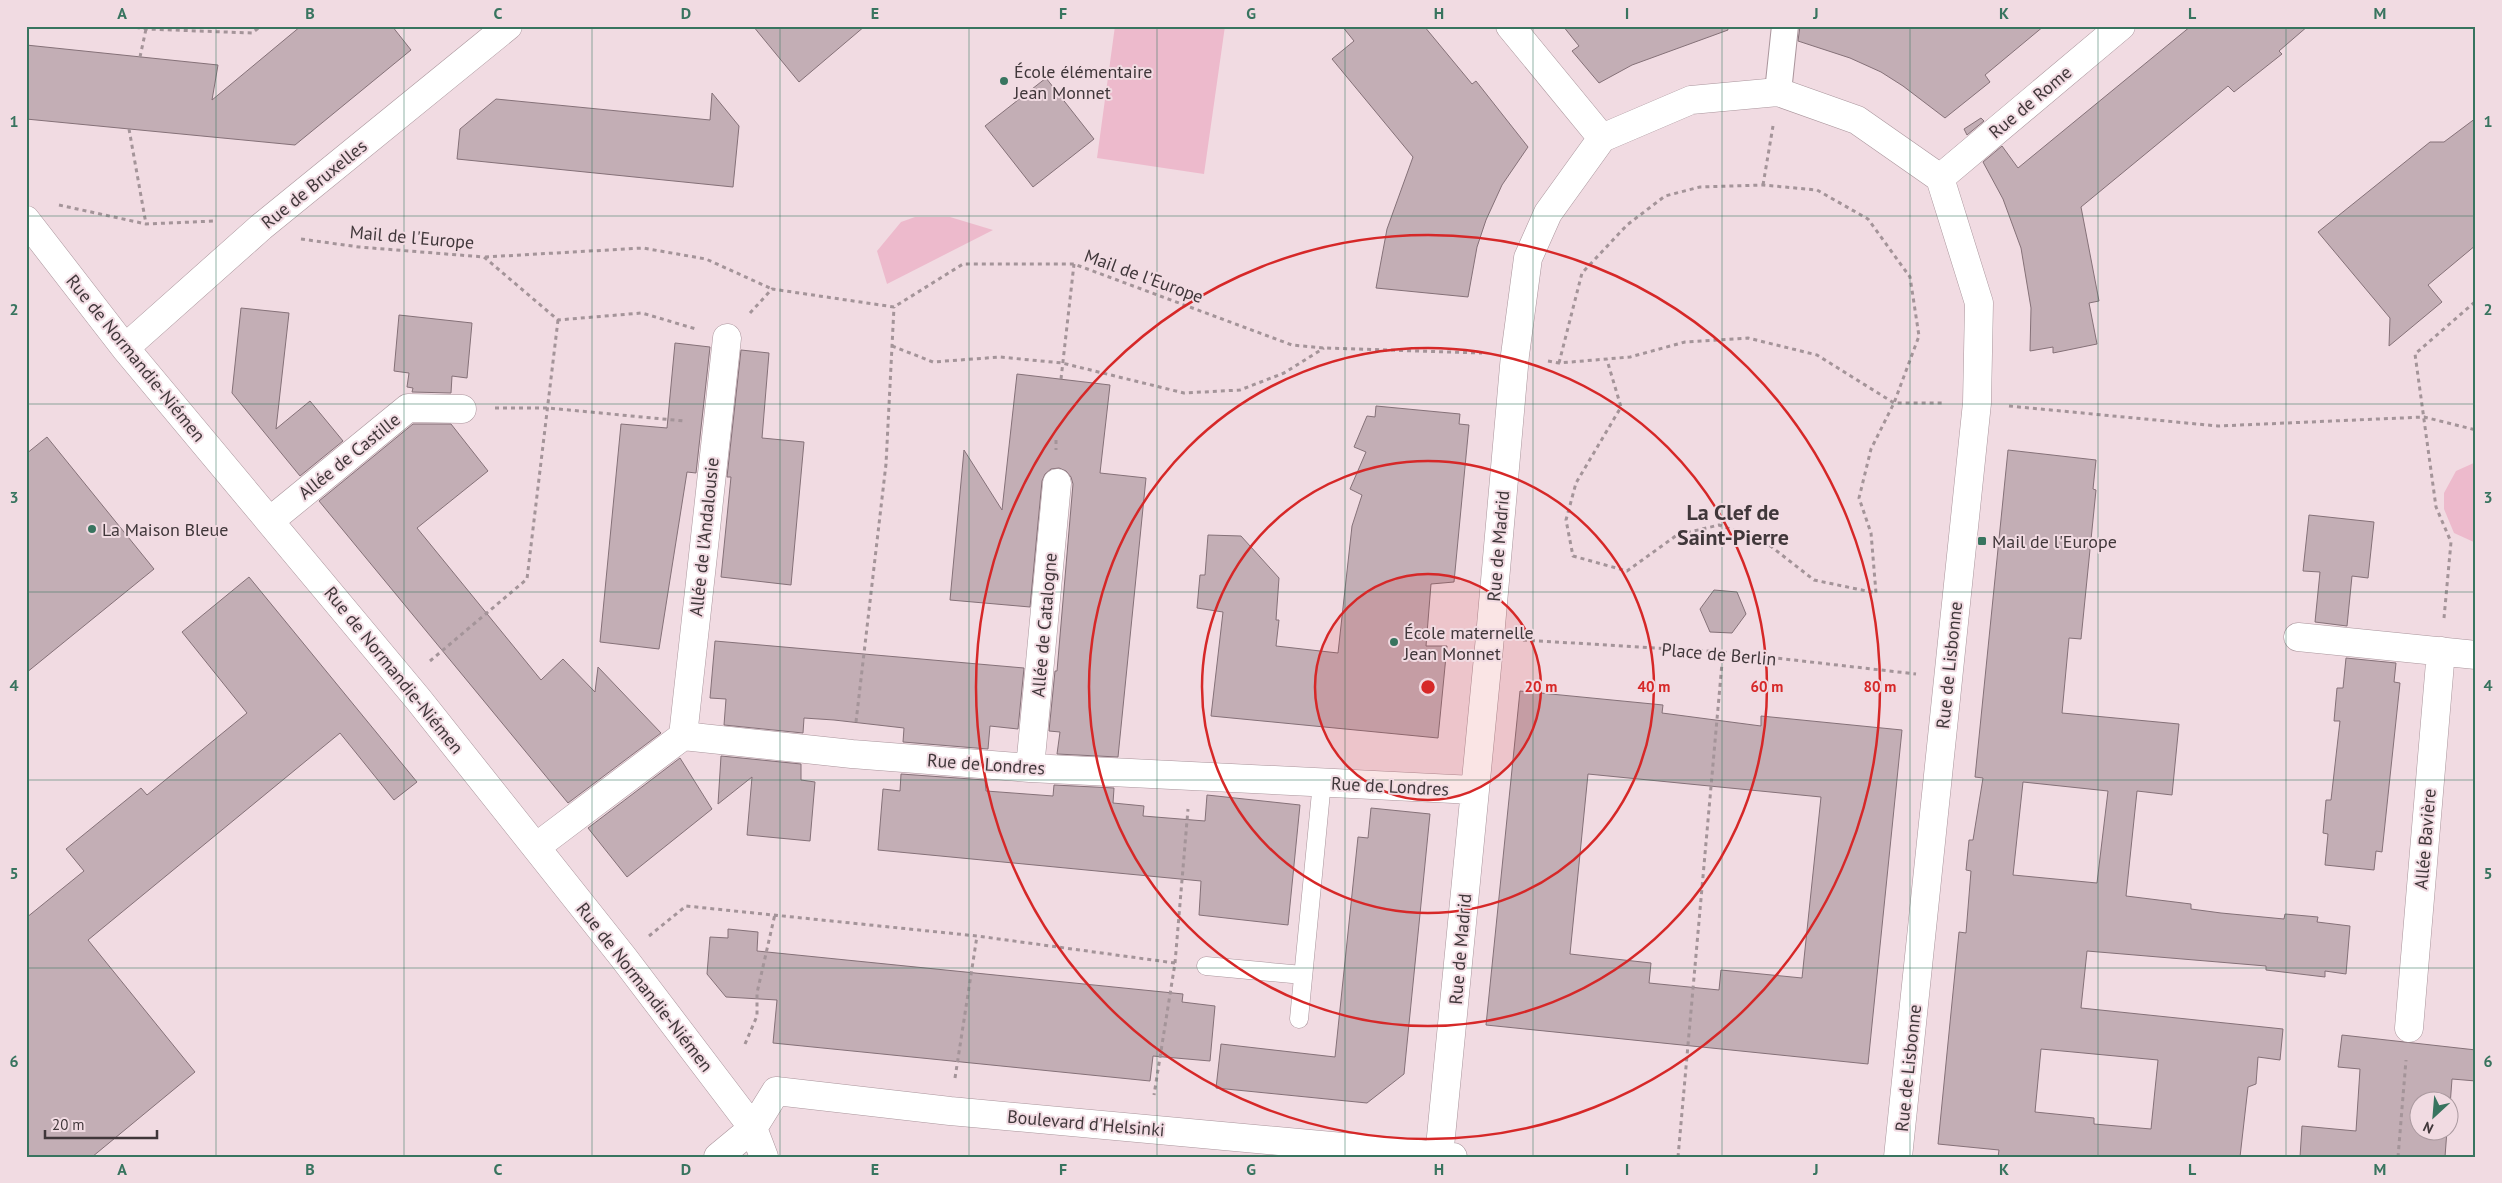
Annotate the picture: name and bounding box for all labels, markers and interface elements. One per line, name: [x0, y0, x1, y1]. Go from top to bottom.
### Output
text: A: [117, 3, 127, 23]
text: B: [305, 3, 315, 23]
text: C: [494, 3, 503, 23]
text: D: [681, 3, 691, 23]
text: E: [871, 3, 879, 23]
text: F: [1059, 3, 1067, 23]
text: G: [1246, 3, 1256, 23]
text: H: [1434, 3, 1444, 23]
text: I: [1625, 3, 1629, 23]
text: J: [1812, 3, 1819, 23]
text: K: [1999, 3, 2009, 23]
text: L: [2188, 3, 2197, 23]
text: M: [2374, 3, 2386, 23]
place label: École élémentaire Jean Monnet: [1013, 60, 1152, 104]
street label: Rue de Rome: [1984, 61, 2076, 143]
marker: École élémentaire Jean Monnet: [998, 75, 1010, 87]
text: 1: [9, 111, 19, 131]
text: 1: [2483, 111, 2493, 131]
street label: Rue de Bruxelles: [256, 134, 372, 234]
street label: Mail de l'Europe: [349, 220, 475, 254]
street label: Mail de l'Europe: [1081, 244, 1207, 308]
street label: Rue de Normandie-Niémen: [61, 270, 211, 446]
text: 2: [9, 299, 19, 319]
text: 2: [2483, 299, 2493, 319]
street label: Allée de Castille: [293, 408, 405, 504]
street label: Allée de l'Andalousie: [684, 456, 724, 618]
text: 3: [9, 487, 19, 507]
text: 3: [2483, 487, 2493, 507]
street label: Rue de Madrid: [1482, 490, 1514, 602]
district label: La Clef de Saint-Pierre: [1677, 498, 1789, 551]
place label: La Maison Bleue: [102, 518, 228, 541]
marker: La Maison Bleue: [86, 523, 98, 535]
place label: Mail de l'Europe: [1992, 530, 2117, 553]
marker: Mail de l'Europe: [1976, 535, 1988, 547]
street label: Allée de Catalogne: [1026, 552, 1062, 698]
street label: Rue de Normandie-Niémen: [319, 582, 469, 758]
street label: Rue de Lisbonne: [1931, 600, 1967, 730]
place label: École maternelle Jean Monnet: [1403, 621, 1534, 665]
marker: École maternelle Jean Monnet: [1388, 636, 1400, 648]
street label: Place de Berlin: [1661, 638, 1777, 670]
text: 4: [9, 675, 19, 695]
text: 4: [2483, 675, 2493, 695]
text: 20 m: [1525, 677, 1557, 696]
text: 40 m: [1638, 677, 1670, 696]
text: 60 m: [1751, 677, 1783, 696]
text: 80 m: [1864, 677, 1896, 696]
centre of rings: [1419, 678, 1437, 696]
street label: Rue de Londres: [926, 748, 1046, 780]
street label: Rue de Londres: [1330, 771, 1450, 801]
street label: Allée Bavière: [2409, 788, 2441, 890]
text: 5: [9, 863, 19, 883]
text: 5: [2483, 863, 2493, 883]
street label: Rue de Madrid: [1444, 893, 1476, 1005]
street label: Rue de Normandie-Niémen: [572, 898, 718, 1076]
street label: Rue de Lisbonne: [1890, 1003, 1926, 1133]
text: 6: [9, 1051, 19, 1071]
text: 6: [2483, 1051, 2493, 1071]
north arrow: [2410, 1090, 2460, 1140]
street label: Boulevard d'Helsinki: [1006, 1105, 1166, 1141]
scale bar: [45, 1108, 158, 1140]
text: 20 m: [52, 1115, 85, 1134]
text: N: [2420, 1118, 2436, 1138]
text: A: [117, 1159, 127, 1179]
text: B: [305, 1159, 315, 1179]
text: C: [494, 1159, 503, 1179]
text: D: [681, 1159, 691, 1179]
text: E: [871, 1159, 879, 1179]
text: F: [1059, 1159, 1067, 1179]
text: G: [1246, 1159, 1256, 1179]
text: H: [1434, 1159, 1444, 1179]
text: I: [1625, 1159, 1629, 1179]
text: J: [1812, 1159, 1819, 1179]
text: K: [1999, 1159, 2009, 1179]
text: L: [2188, 1159, 2197, 1179]
text: M: [2374, 1159, 2386, 1179]

